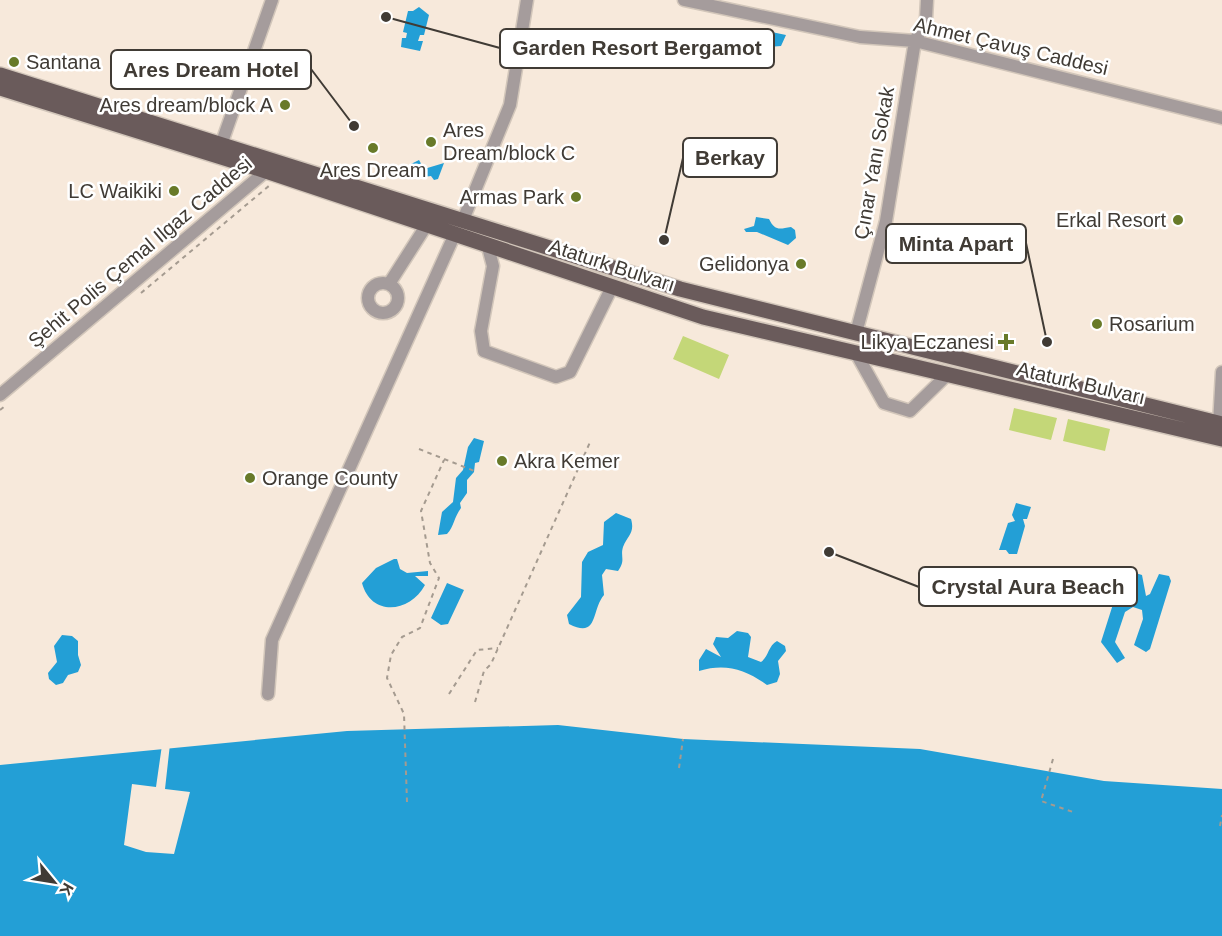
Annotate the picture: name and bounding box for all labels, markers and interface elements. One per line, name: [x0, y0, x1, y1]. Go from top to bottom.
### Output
street label: Ahmet Çavuş Caddesi: [912, 13, 1110, 79]
callout: Garden Resort Bergamot: [500, 29, 774, 68]
text: Garden Resort Bergamot: [512, 36, 762, 59]
callout: Ares Dream Hotel: [111, 50, 311, 89]
place label: Santana: [26, 51, 101, 73]
marker: Santana: [7, 55, 21, 69]
text: Ares Dream Hotel: [123, 58, 299, 81]
street label: Çınar Yanı Sokak: [850, 84, 898, 241]
place label: Ares dream/block A: [100, 94, 274, 116]
marker: Ares dream/block A: [278, 98, 292, 112]
place label: Ares Dream/block C: [443, 119, 575, 164]
marker: Ares Dream/block C: [424, 135, 438, 149]
callout: Berkay: [683, 138, 777, 177]
marker: Ares Dream: [366, 141, 380, 155]
text: Berkay: [695, 146, 765, 169]
street label: Şehit Polis Çemal Ilgaz Caddesi: [24, 152, 256, 352]
place label: Ares Dream: [320, 159, 426, 181]
place label: LC Waikiki: [68, 180, 162, 202]
marker: LC Waikiki: [167, 184, 181, 198]
place label: Armas Park: [460, 186, 565, 208]
marker: Armas Park: [569, 190, 583, 204]
place label: Erkal Resort: [1056, 209, 1166, 231]
marker: Erkal Resort: [1171, 213, 1185, 227]
callout: Minta Apart: [886, 224, 1026, 263]
text: Minta Apart: [899, 232, 1013, 255]
street label: Ataturk Bulvarı: [546, 234, 678, 296]
place label: Gelidonya: [699, 253, 790, 275]
marker: Gelidonya: [794, 257, 808, 271]
place label: Rosarium: [1109, 313, 1195, 335]
marker: Rosarium: [1090, 317, 1104, 331]
place label: Likya Eczanesi: [861, 331, 994, 353]
marker: Likya Eczanesi: [999, 335, 1013, 349]
street label: Ataturk Bulvarı: [1015, 358, 1147, 408]
place label: Akra Kemer: [514, 450, 620, 472]
marker: Akra Kemer: [495, 454, 509, 468]
place label: Orange County: [262, 467, 398, 489]
marker: Orange County: [243, 471, 257, 485]
callout: Crystal Aura Beach: [919, 567, 1137, 606]
text: Crystal Aura Beach: [932, 575, 1124, 598]
north arrow: [24, 852, 84, 912]
text: K: [56, 880, 77, 899]

